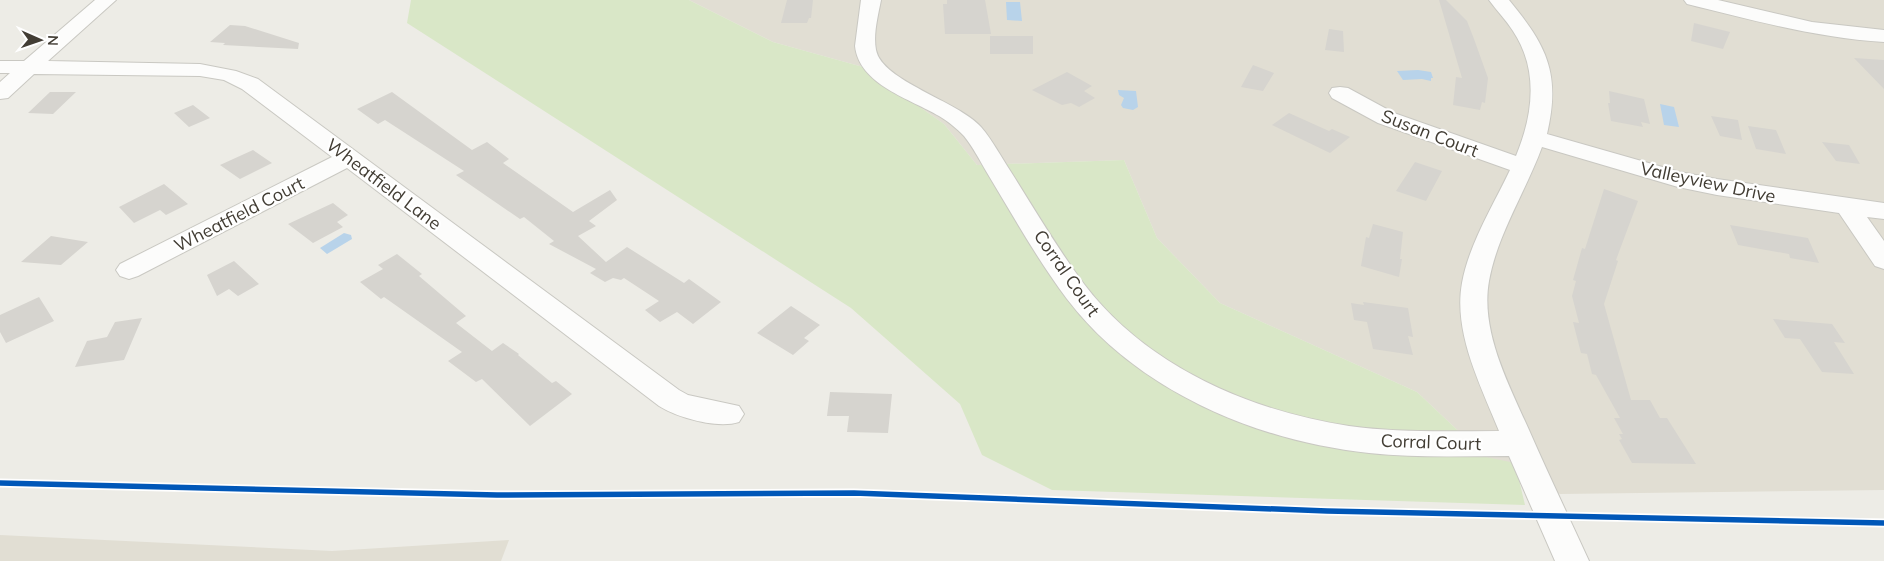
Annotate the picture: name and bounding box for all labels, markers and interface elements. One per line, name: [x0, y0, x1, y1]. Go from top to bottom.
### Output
north arrow: [15, 15, 65, 65]
text: N: [44, 35, 62, 46]
street label: Susan Court: [1378, 104, 1482, 162]
street label: Wheatfield Lane: [322, 133, 446, 235]
street label: Valleyview Drive: [1638, 156, 1778, 208]
street label: Wheatfield Court: [170, 171, 308, 257]
street label: Corral Court: [1029, 225, 1105, 321]
street label: Corral Court: [1380, 429, 1482, 455]

